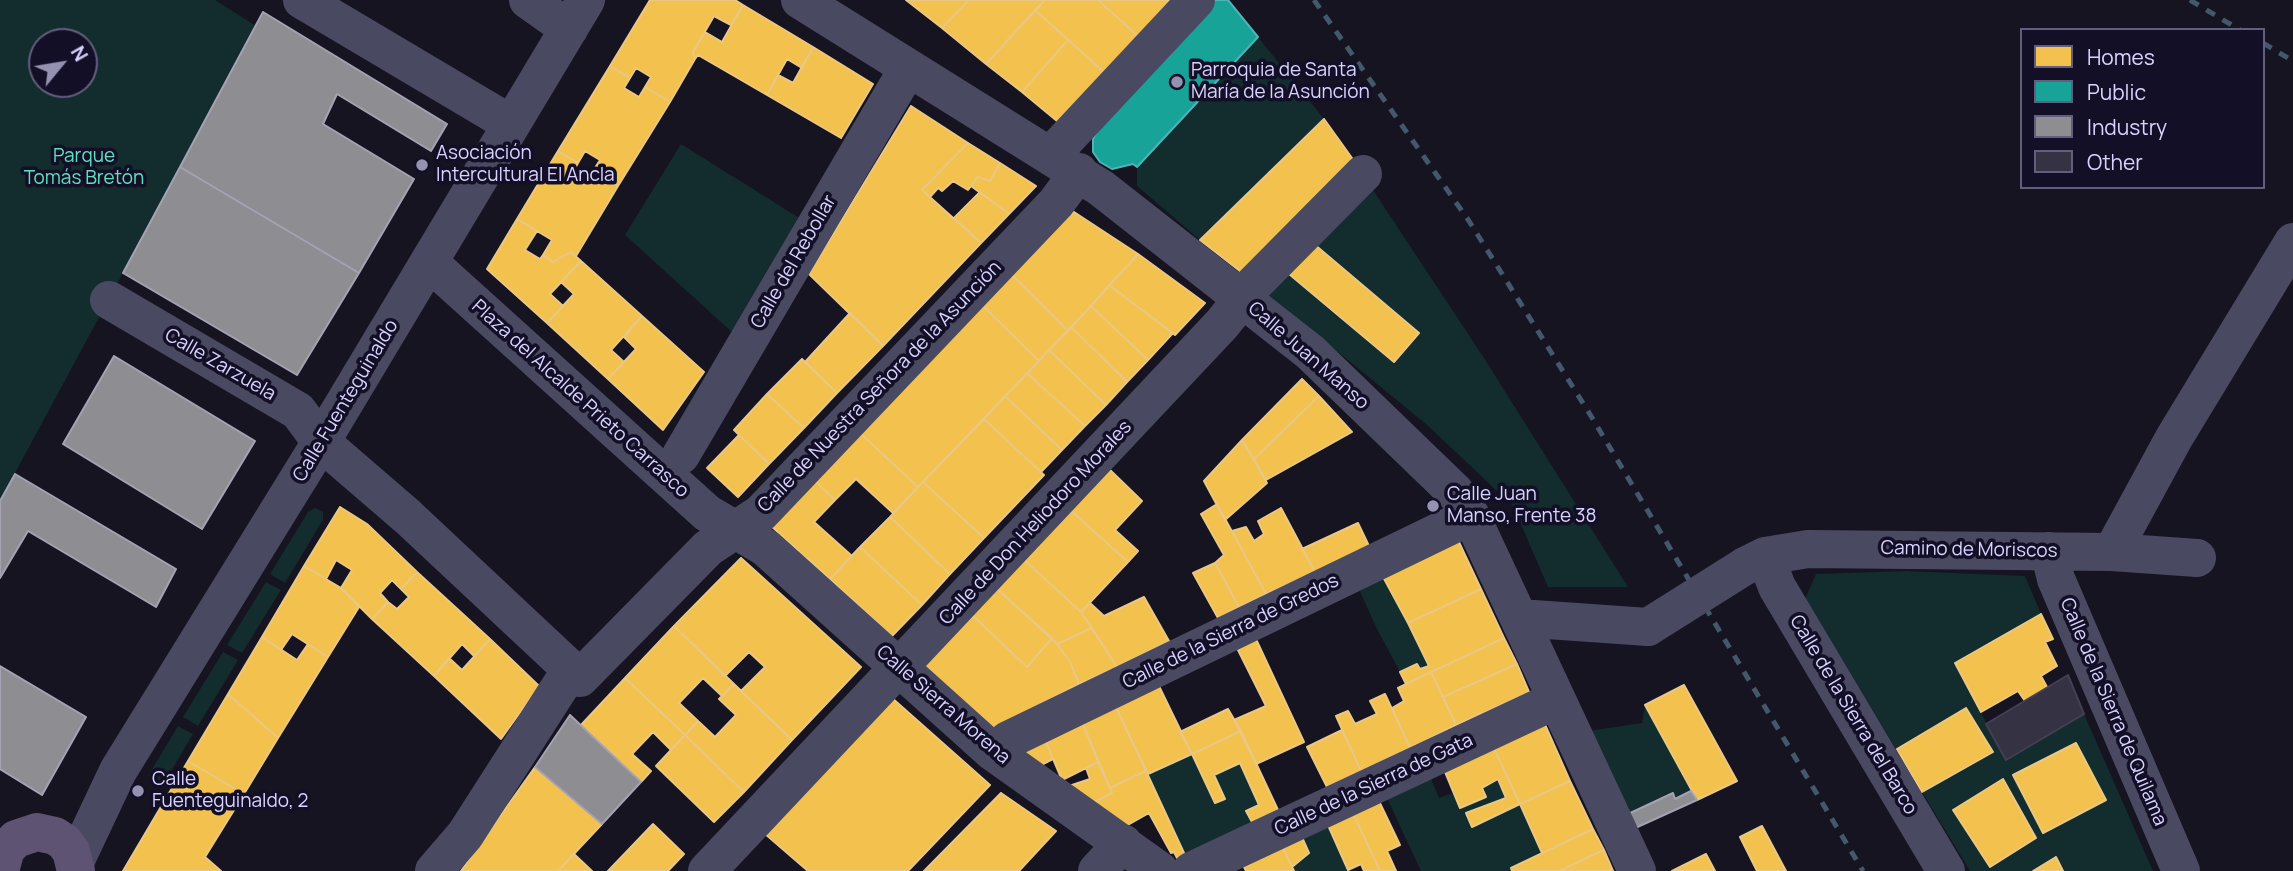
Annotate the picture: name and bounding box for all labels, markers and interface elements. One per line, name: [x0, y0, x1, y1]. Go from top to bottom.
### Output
north arrow: [28, 28, 98, 98]
legend: [2020, 28, 2265, 189]
text: N: [65, 41, 94, 66]
text: Homes: [2087, 43, 2155, 71]
place label: Parroquia de Santa María de la Asunción: [1191, 60, 1370, 104]
marker: Parroquia de Santa María de la Asunción: [1169, 74, 1185, 90]
text: Public: [2087, 78, 2146, 106]
text: Industry: [2087, 113, 2167, 141]
place label: Asociación Intercultural El Ancla: [436, 143, 615, 187]
park label: Parque Tomás Bretón: [24, 146, 144, 190]
text: Other: [2087, 148, 2143, 176]
marker: Asociación Intercultural El Ancla: [414, 157, 430, 173]
street label: Calle del Rebollar: [747, 191, 841, 333]
street label: Calle de Nuestra Señora de la Asunción: [753, 257, 1007, 517]
street label: Plaza del Alcalde Prieto Carrasco: [467, 295, 693, 503]
street label: Calle Juan Manso: [1243, 297, 1373, 415]
street label: Calle Fuenteguinaldo: [289, 316, 403, 486]
street label: Calle Zarzuela: [160, 324, 280, 406]
street label: Calle de Don Heliodoro Morales: [935, 416, 1137, 630]
place label: Calle Juan Manso, Frente 38: [1447, 484, 1596, 528]
marker: Calle Juan Manso, Frente 38: [1425, 498, 1441, 514]
street label: Camino de Moriscos: [1880, 537, 2058, 563]
street label: Calle de la Sierra de Gredos: [1119, 570, 1343, 694]
street label: Calle de la Sierra de Quilama: [2055, 595, 2171, 829]
street label: Calle de la Sierra del Barco: [1784, 611, 1922, 819]
street label: Calle Sierra Morena: [872, 641, 1014, 769]
street label: Calle de la Sierra de Gata: [1271, 729, 1477, 841]
place label: Calle Fuenteguinaldo, 2: [152, 769, 308, 813]
marker: Calle Fuenteguinaldo, 2: [130, 783, 146, 799]

